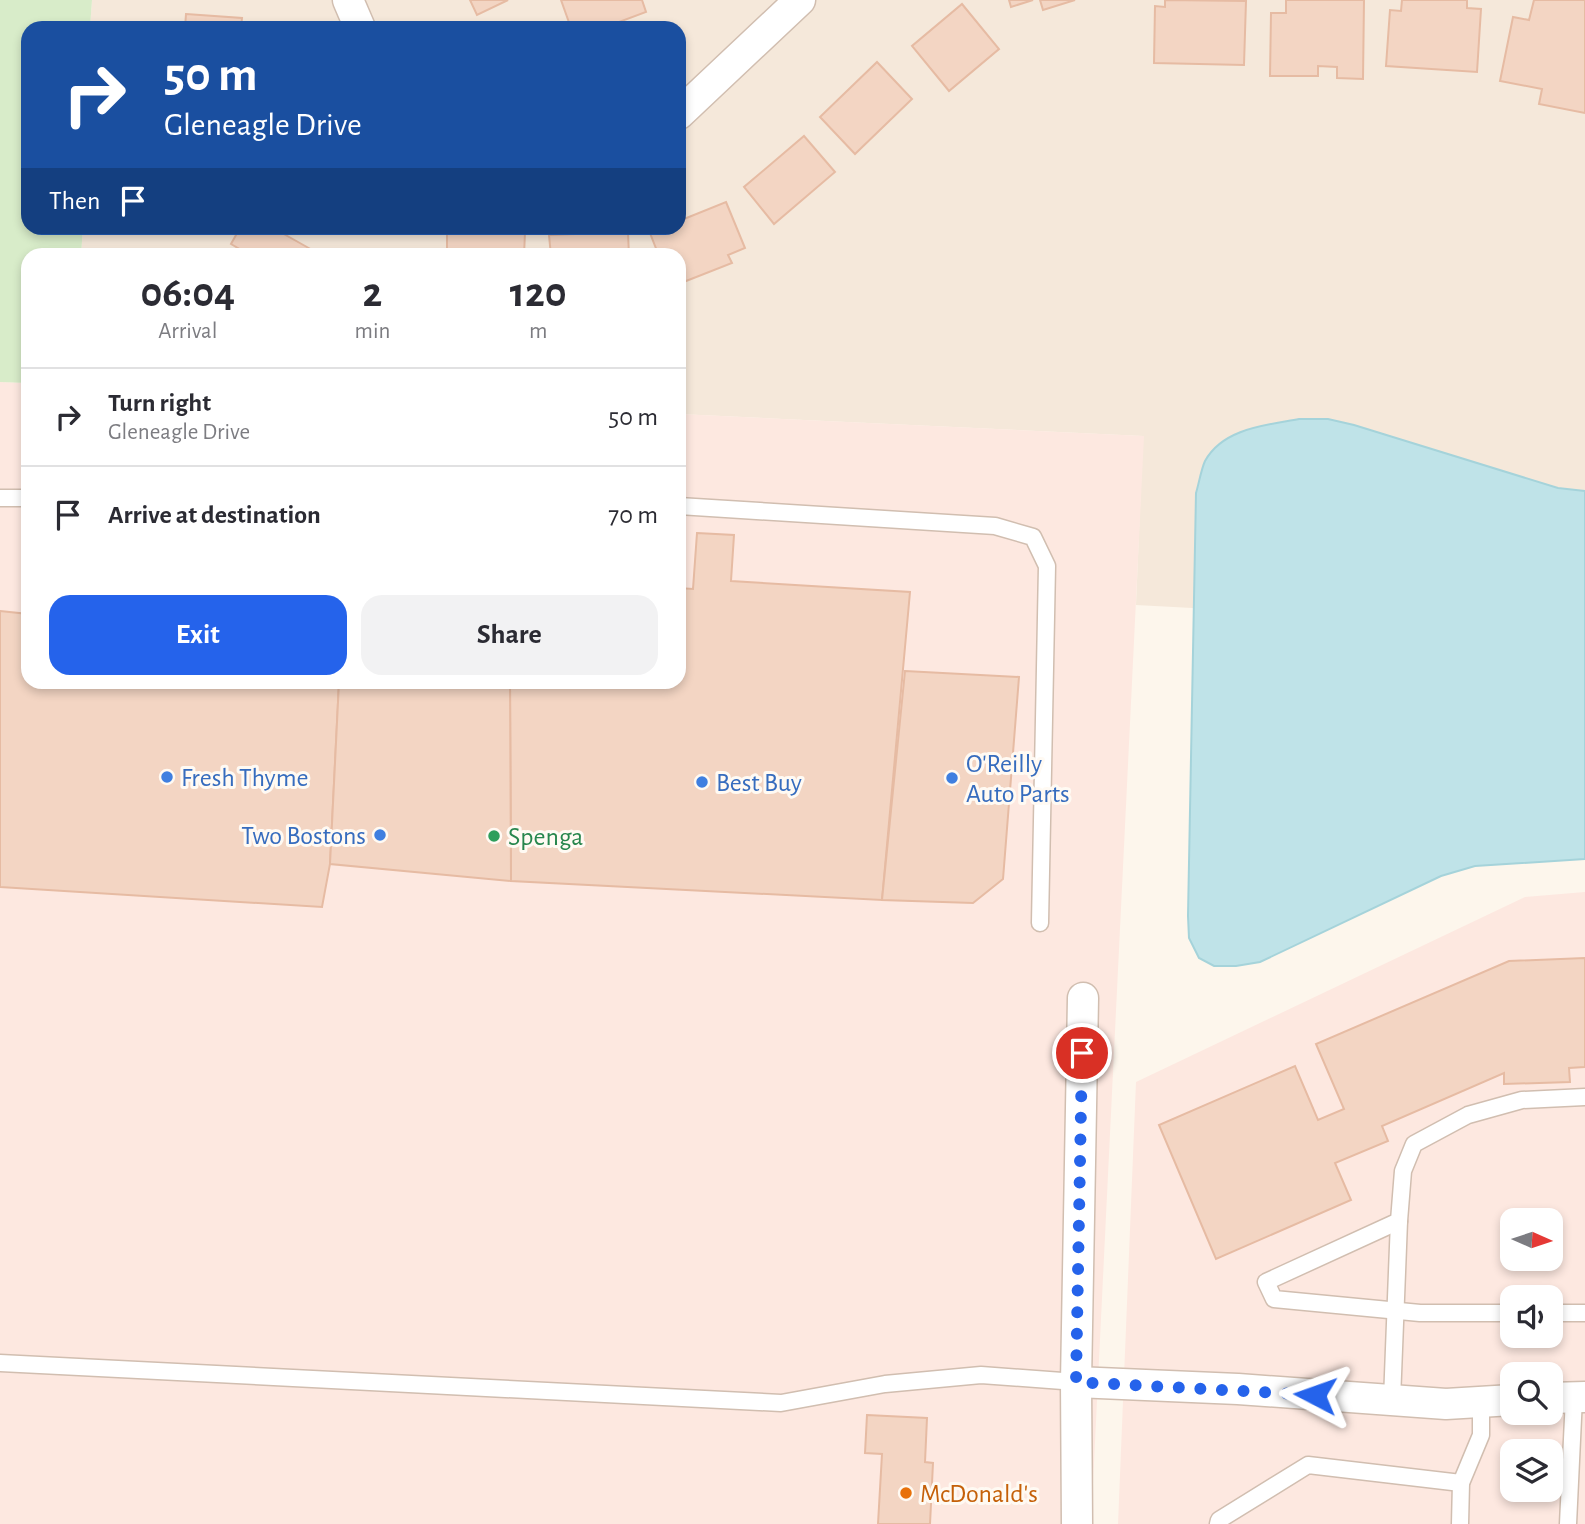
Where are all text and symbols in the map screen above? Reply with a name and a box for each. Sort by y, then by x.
icon: right [49,49,140,140]
text: 50 m [164,51,258,100]
text: Gleneagle Drive [164,109,362,141]
icon: arrive [114,182,152,220]
text: Then [49,188,100,214]
text: 06:04 [140,272,235,314]
text: 2 [363,272,382,314]
text: 120 [510,272,567,314]
text: Arrival [158,320,217,343]
text: min [355,320,390,343]
text: m [529,320,547,343]
text: Turn right [108,390,211,416]
icon: right [49,398,87,436]
text: 50 m [608,404,658,430]
text: Gleneagle Drive [108,421,250,444]
icon: arrive [49,496,87,534]
text: Arrive at destination [108,502,321,528]
text: 70 m [608,502,658,528]
button: Exit [49,595,347,675]
button: Share [361,595,658,675]
place label: O'Reilly Auto Parts [966,751,1070,807]
place label: Fresh Thyme [181,765,309,791]
marker: Fresh Thyme [159,769,175,785]
place label: Best Buy [716,770,802,796]
marker: O'Reilly Auto Parts [944,770,960,786]
marker: Best Buy [694,774,710,790]
place label: Two Bostons [241,823,366,849]
place label: Spenga [508,824,583,850]
marker: Two Bostons [372,827,388,843]
marker: Spenga [486,828,502,844]
pin [1052,1023,1112,1083]
icon: arrive [1063,1034,1101,1072]
north arrow [1500,1208,1563,1270]
map controls [1500,1208,1563,1502]
button: sound [1500,1285,1563,1348]
position arrow [1278,1358,1352,1432]
button: search [1500,1362,1563,1425]
button: layers [1500,1439,1563,1502]
place label: McDonald's [920,1481,1038,1507]
marker: McDonald's [898,1485,914,1501]

